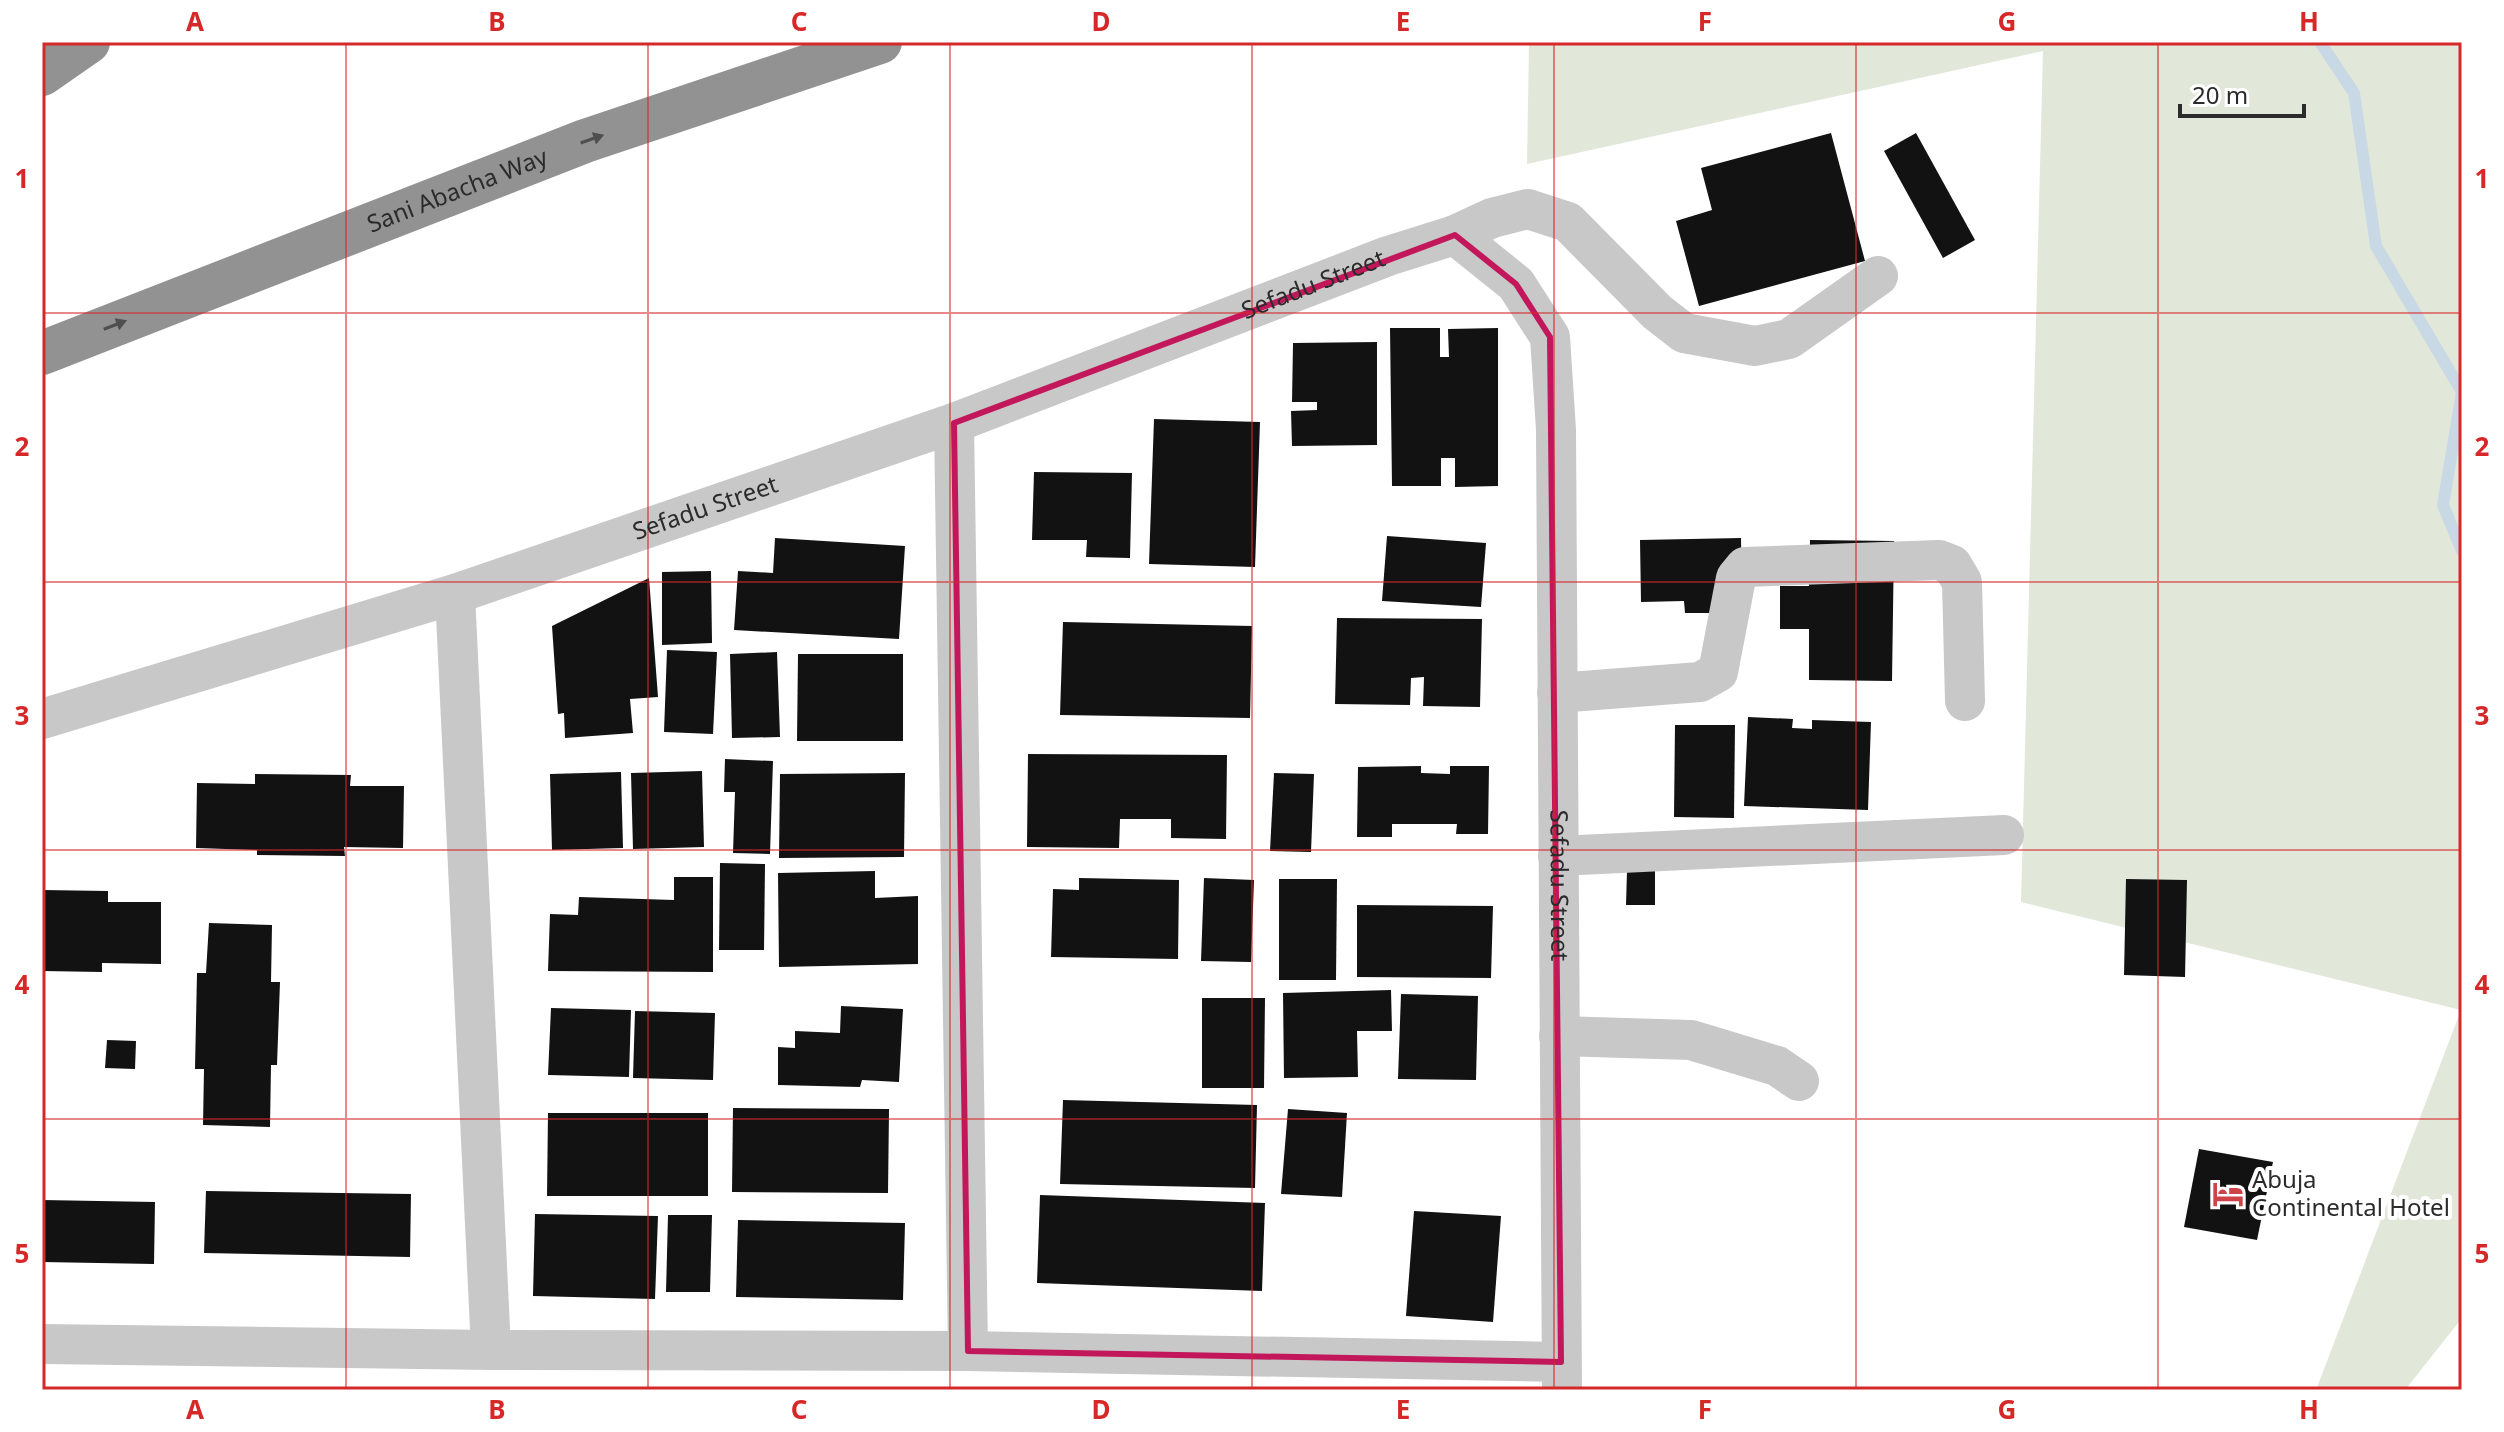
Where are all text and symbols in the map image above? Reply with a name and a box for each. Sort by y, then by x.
text: A [186,3,204,39]
text: B [488,3,506,39]
text: C [791,3,807,39]
text: D [1091,3,1111,39]
text: E [1396,3,1410,39]
text: F [1698,3,1712,39]
text: G [1998,3,2016,39]
text: H [2299,3,2319,39]
scale bar [2180,68,2304,118]
text: 20 m [2192,78,2248,111]
one-way arrow [580,132,604,145]
street label: Sani Abacha Way [362,139,553,240]
text: 1 [15,160,29,196]
text: 1 [2475,160,2489,196]
street label: Sefadu Street [1236,241,1390,326]
one-way arrow [103,318,127,331]
text: 2 [15,428,30,464]
text: 2 [2475,428,2490,464]
street label: Sefadu Street [628,467,782,547]
text: 3 [15,697,29,733]
text: 3 [2475,697,2489,733]
street label: Sefadu Street [1543,810,1577,961]
text: 4 [15,966,30,1002]
text: 4 [2475,966,2490,1002]
place label: Abuja Continental Hotel [2252,1162,2450,1223]
hotel icon: Abuja Continental Hotel [2211,1177,2245,1211]
text: 5 [15,1235,29,1271]
text: 5 [2475,1235,2489,1271]
text: A [186,1391,204,1427]
text: B [488,1391,506,1427]
text: C [791,1391,807,1427]
text: D [1091,1391,1111,1427]
text: E [1396,1391,1410,1427]
text: F [1698,1391,1712,1427]
text: G [1998,1391,2016,1427]
text: H [2299,1391,2319,1427]

